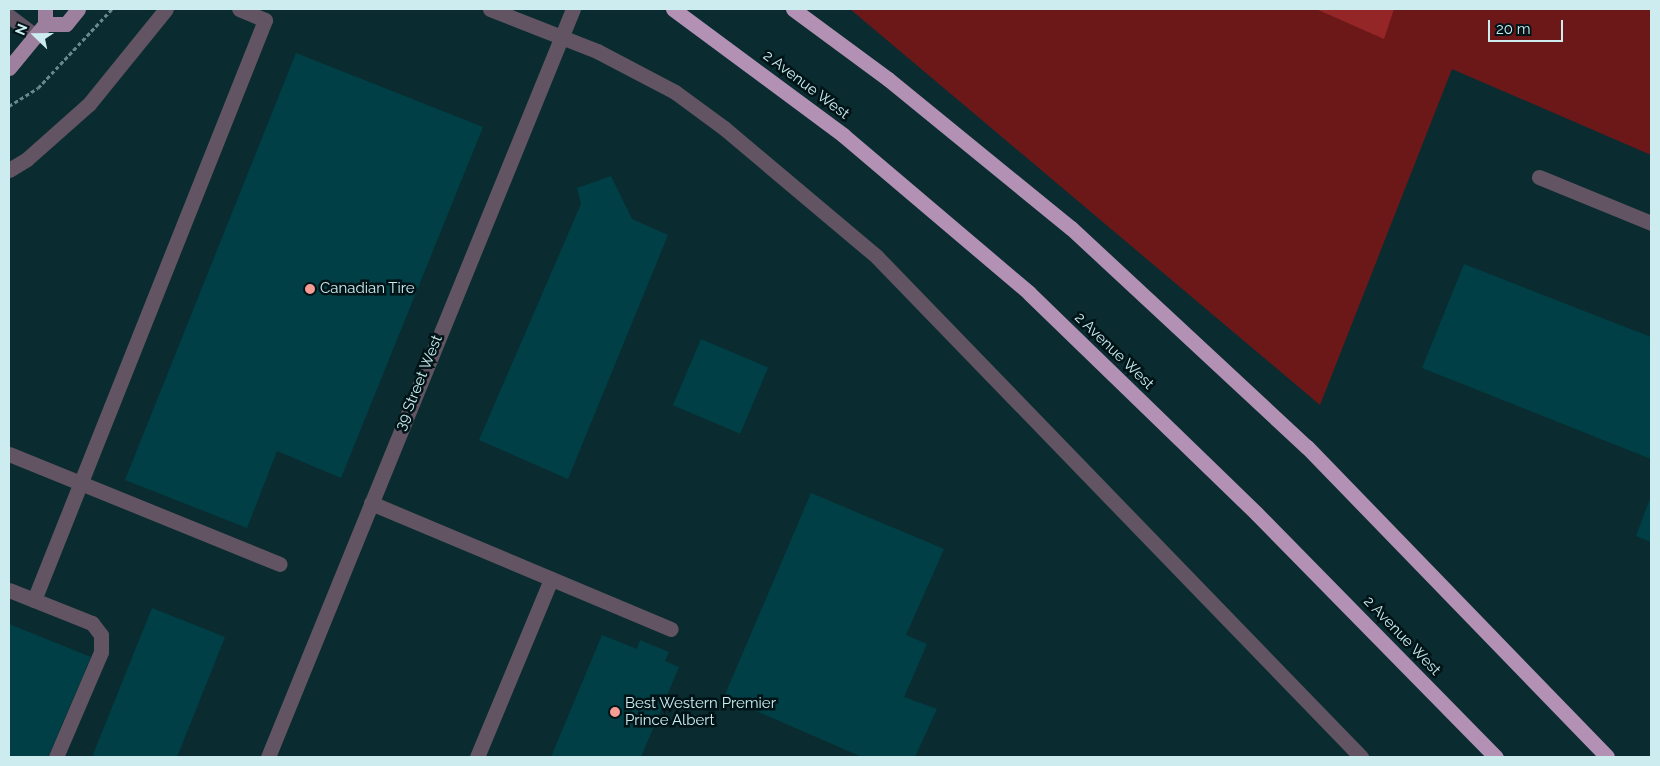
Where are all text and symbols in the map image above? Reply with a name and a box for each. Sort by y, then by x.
north arrow [10,10,60,60]
scale bar [1490,10,1565,42]
text: 20 m [1496,20,1531,38]
text: N [12,21,31,37]
street label: 2 Avenue West [759,47,853,123]
place label: Canadian Tire [320,280,415,298]
marker: Canadian Tire [304,283,316,295]
street label: 2 Avenue West [1070,308,1158,394]
street label: 39 Street West [392,332,446,434]
street label: 2 Avenue West [1359,592,1445,680]
place label: Best Western Premier Prince Albert [625,694,776,729]
marker: Best Western Premier Prince Albert [609,706,621,718]

